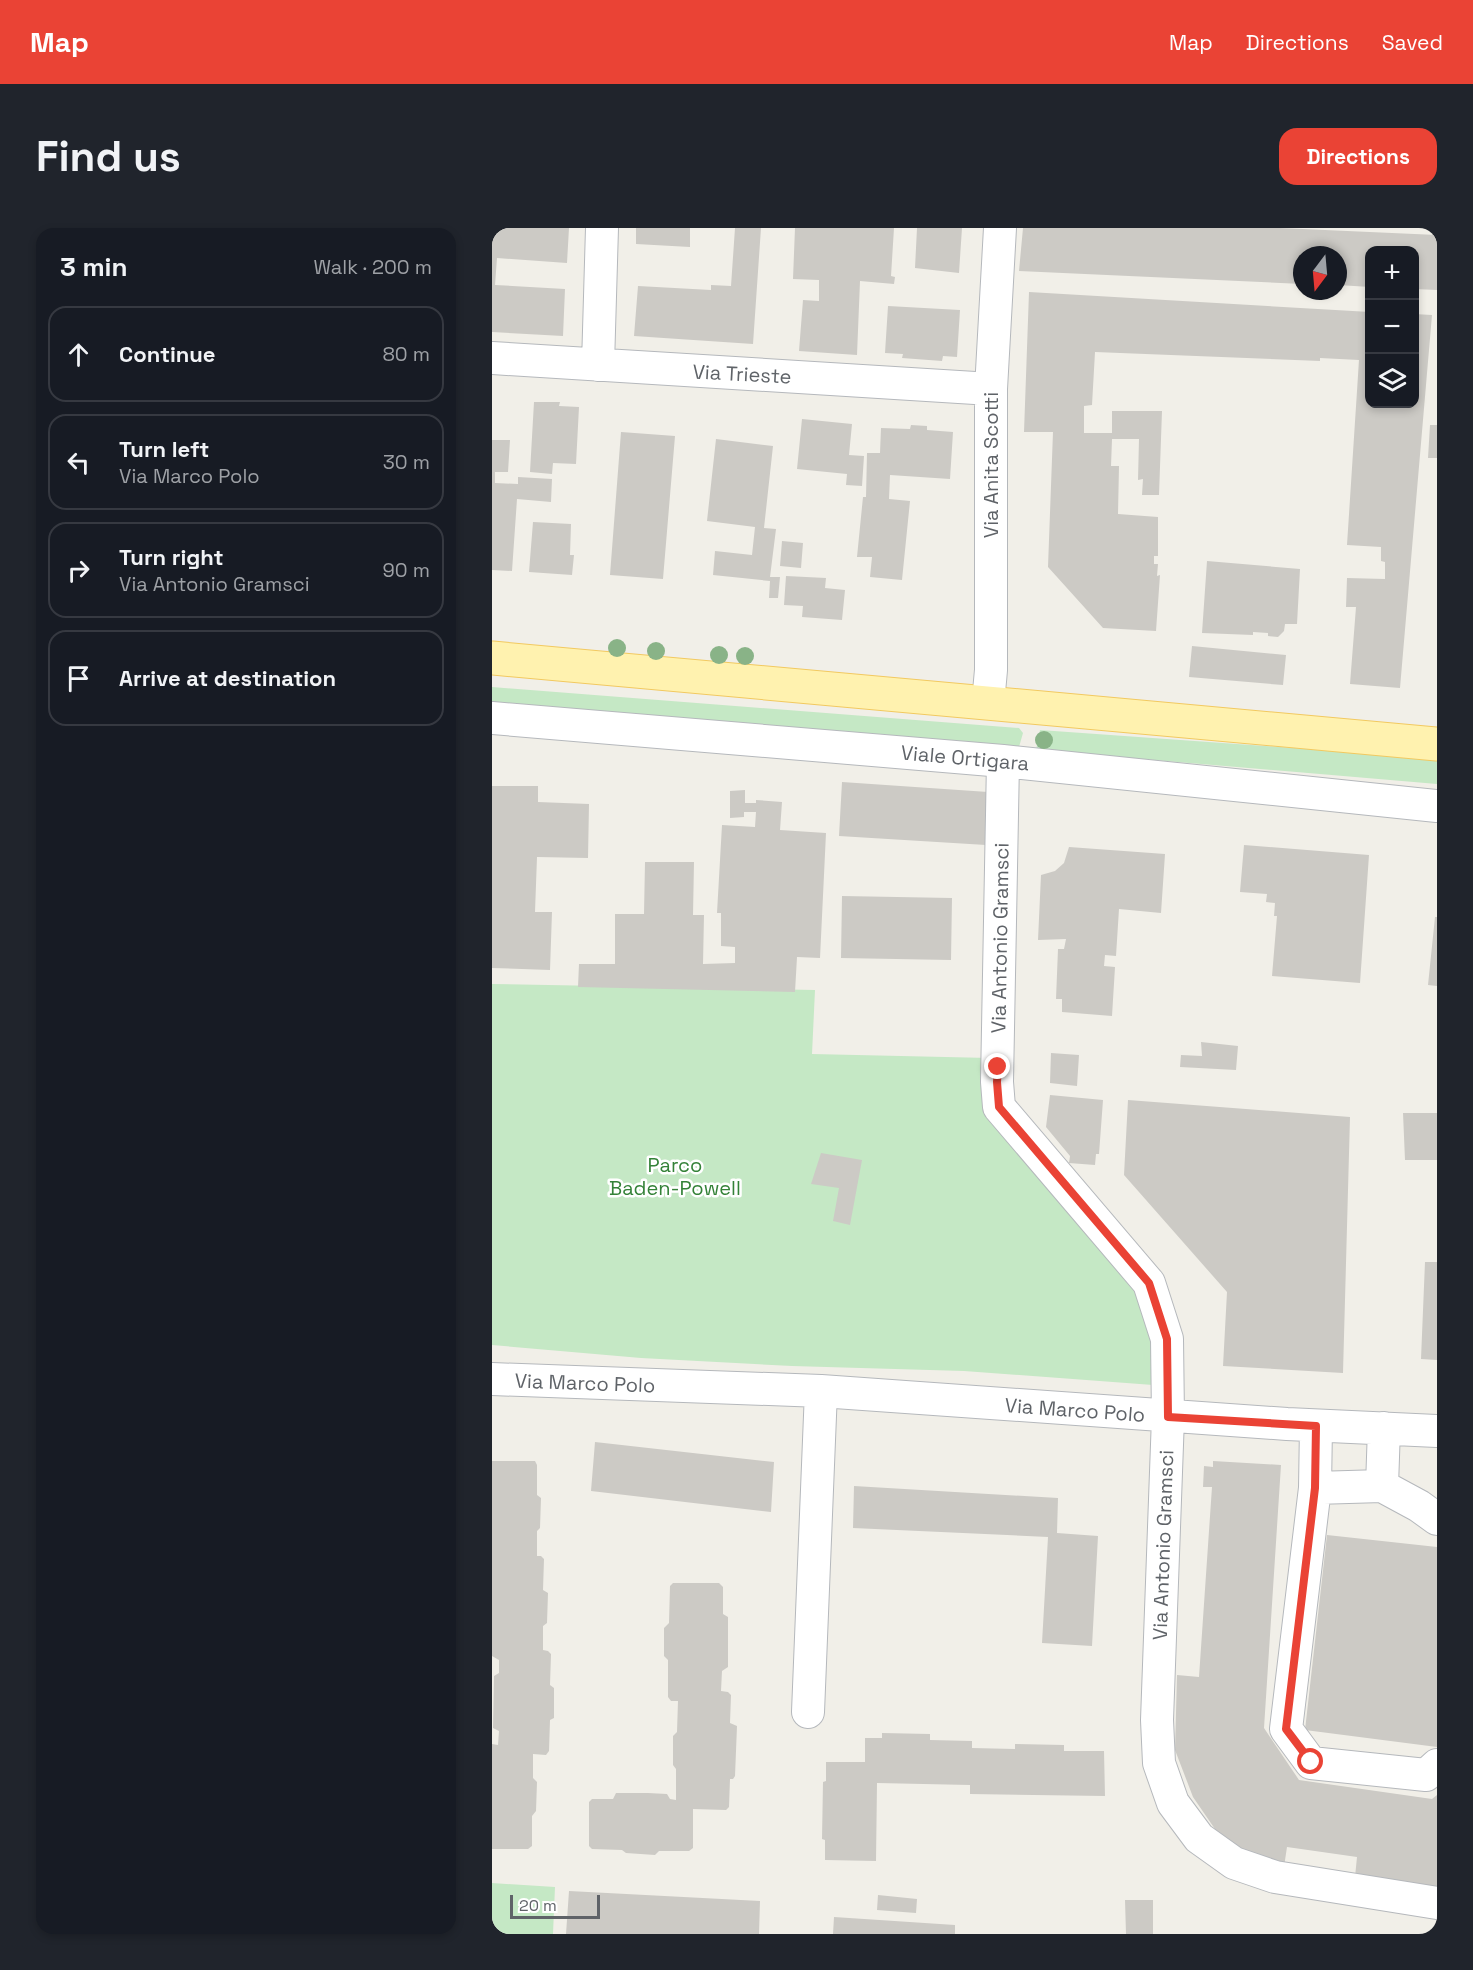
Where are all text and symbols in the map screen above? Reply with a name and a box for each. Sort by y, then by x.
text: Map [30,24,89,60]
text: Map [1169,29,1213,56]
text: Directions [1246,29,1349,56]
text: Saved [1382,29,1443,56]
button: Directions [1279,128,1437,185]
text: Find us [36,130,181,183]
north arrow [1293,246,1347,300]
map controls [1365,246,1419,408]
button: + [1365,246,1419,300]
text: 3 min [60,250,128,284]
text: Walk · 200 m [313,254,432,280]
button: − [1365,300,1419,354]
icon: ahead [62,338,95,371]
text: Continue [119,340,215,368]
text: 80 m [382,341,430,367]
button: layers [1365,354,1419,408]
street label: Via Trieste [692,358,792,390]
street label: Via Anita Scotti [978,392,1004,538]
text: Turn left [119,435,209,463]
icon: left [62,446,95,479]
text: 30 m [383,449,430,475]
text: Via Marco Polo [119,463,260,489]
text: Turn right [119,543,224,571]
icon: right [62,554,95,587]
text: 90 m [383,557,430,583]
text: Via Antonio Gramsci [119,571,310,597]
icon: arrive [62,662,95,695]
text: Arrive at destination [119,664,336,692]
street label: Viale Ortigara [900,739,1030,777]
street label: Via Antonio Gramsci [985,842,1015,1034]
route end [984,1053,1010,1079]
park label: Parco Baden-Powell [609,1152,741,1201]
street label: Via Marco Polo [514,1368,656,1398]
street label: Via Marco Polo [1004,1392,1146,1428]
street label: Via Antonio Gramsci [1147,1449,1179,1641]
route start [1297,1748,1323,1774]
scale bar [510,1892,600,1920]
text: 20 m [519,1895,557,1916]

